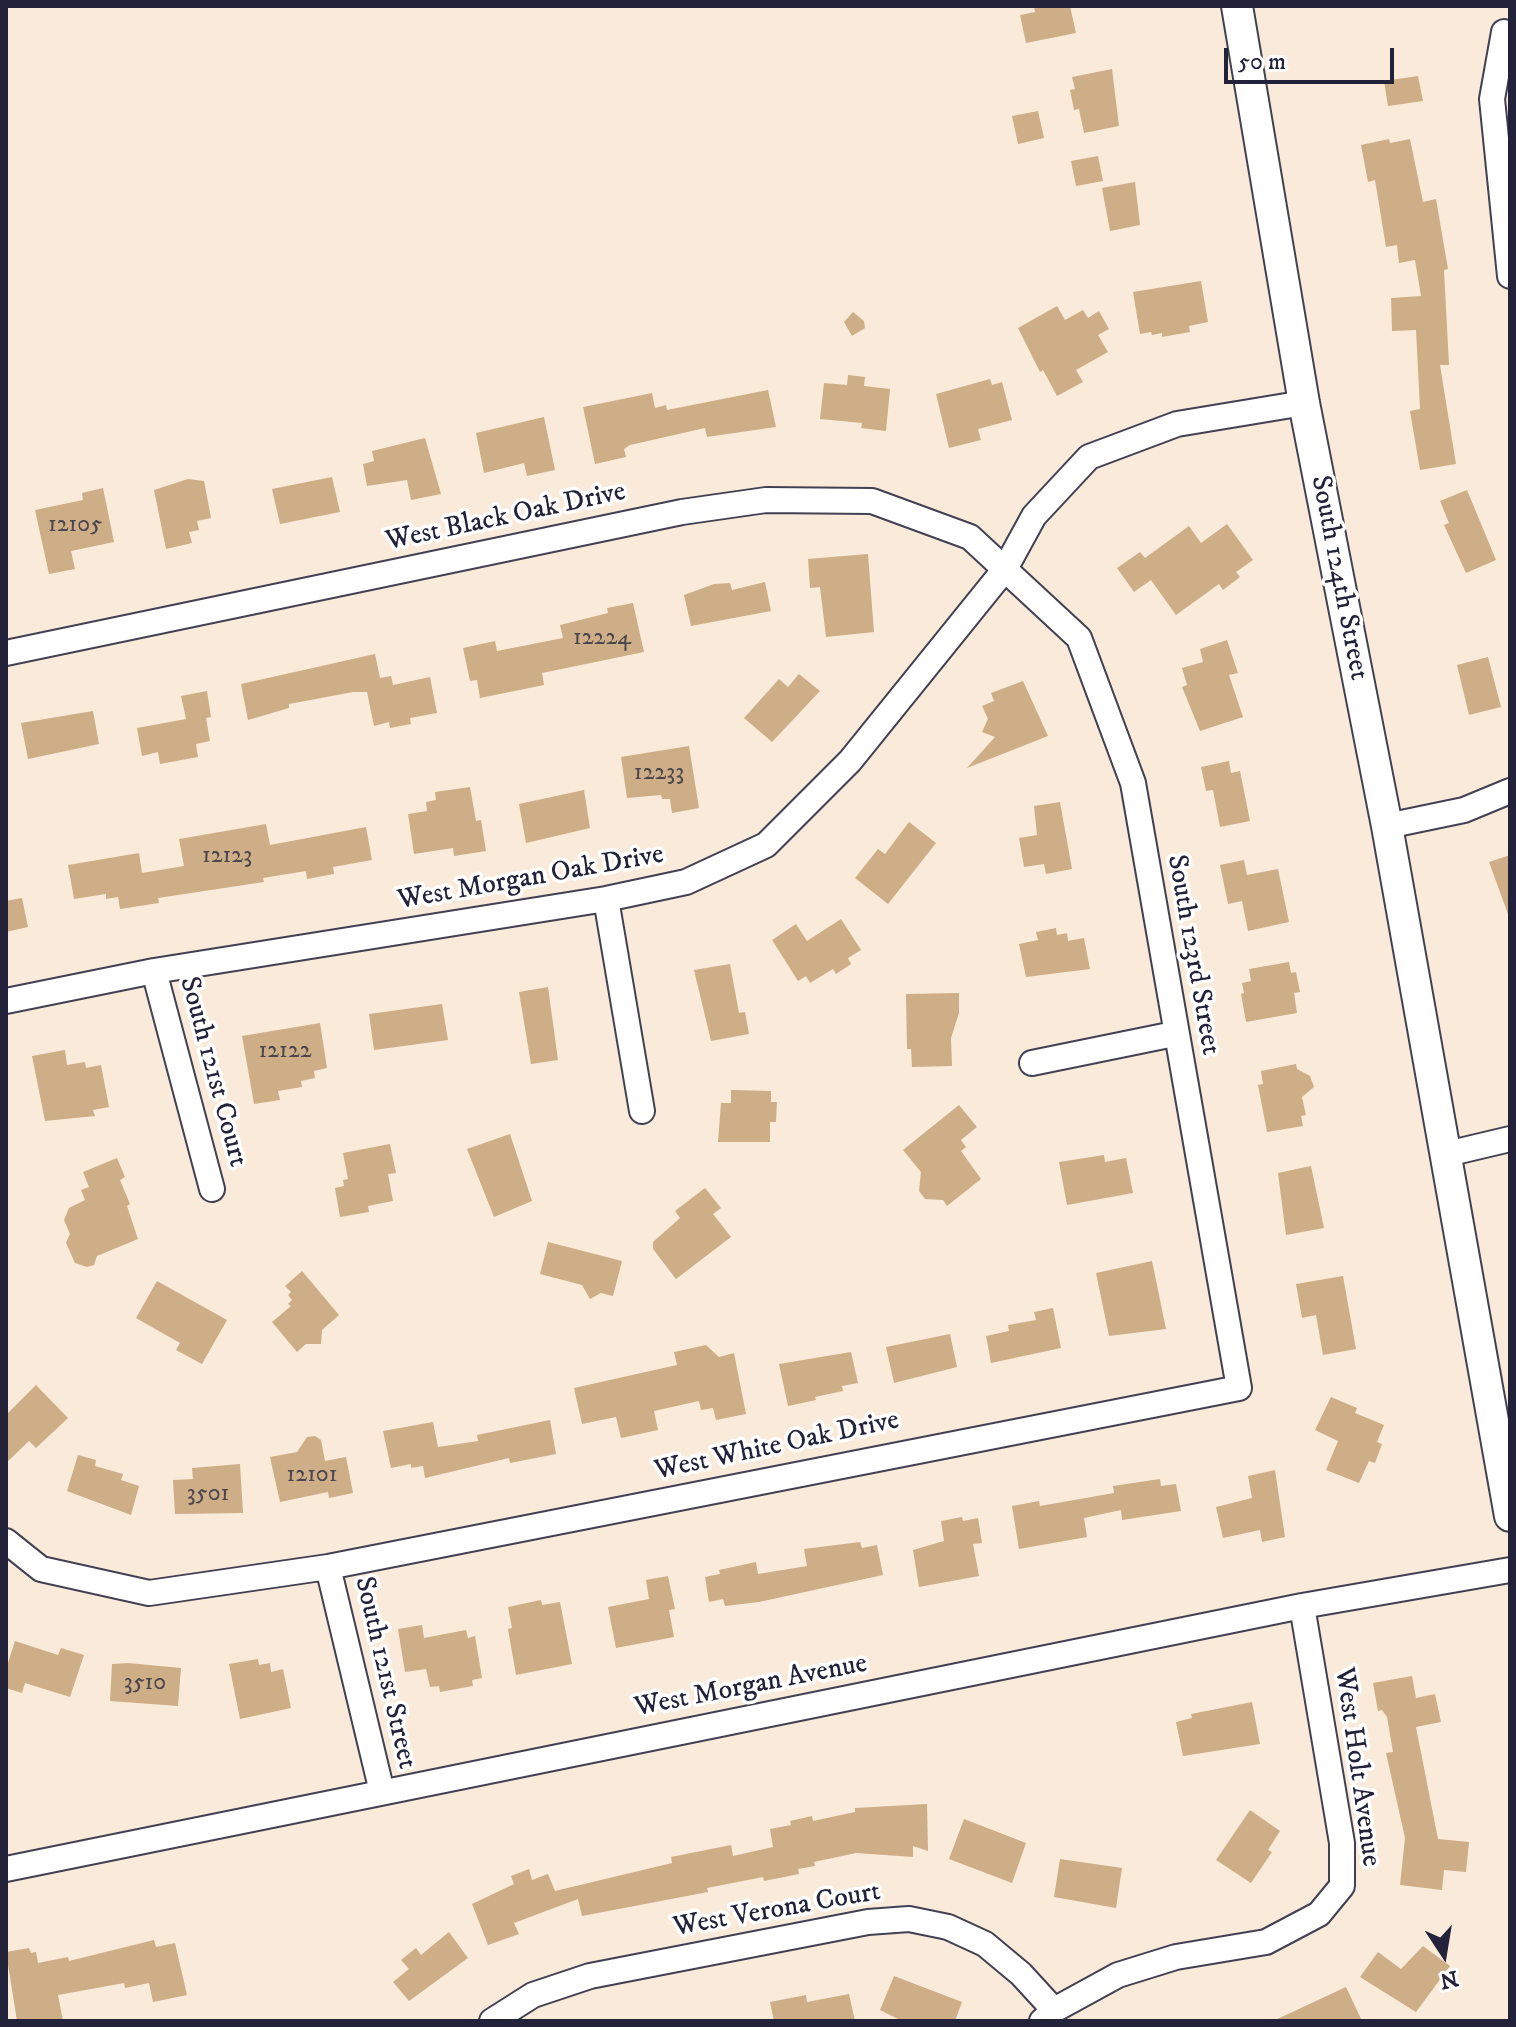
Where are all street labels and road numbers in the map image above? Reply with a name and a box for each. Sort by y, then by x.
street label: South 124th Street [1302,473,1374,683]
street label: West Black Oak Drive [383,476,629,560]
street label: West Morgan Oak Drive [395,839,667,919]
street label: South 123rd Street [1158,852,1226,1058]
street label: South 121st Court [171,973,253,1171]
street label: West White Oak Drive [652,1405,902,1489]
street label: South 121st Street [346,1574,422,1772]
street label: West Morgan Avenue [632,1648,870,1726]
street label: West Holt Avenue [1325,1665,1387,1869]
street label: West Verona Court [671,1876,883,1946]

